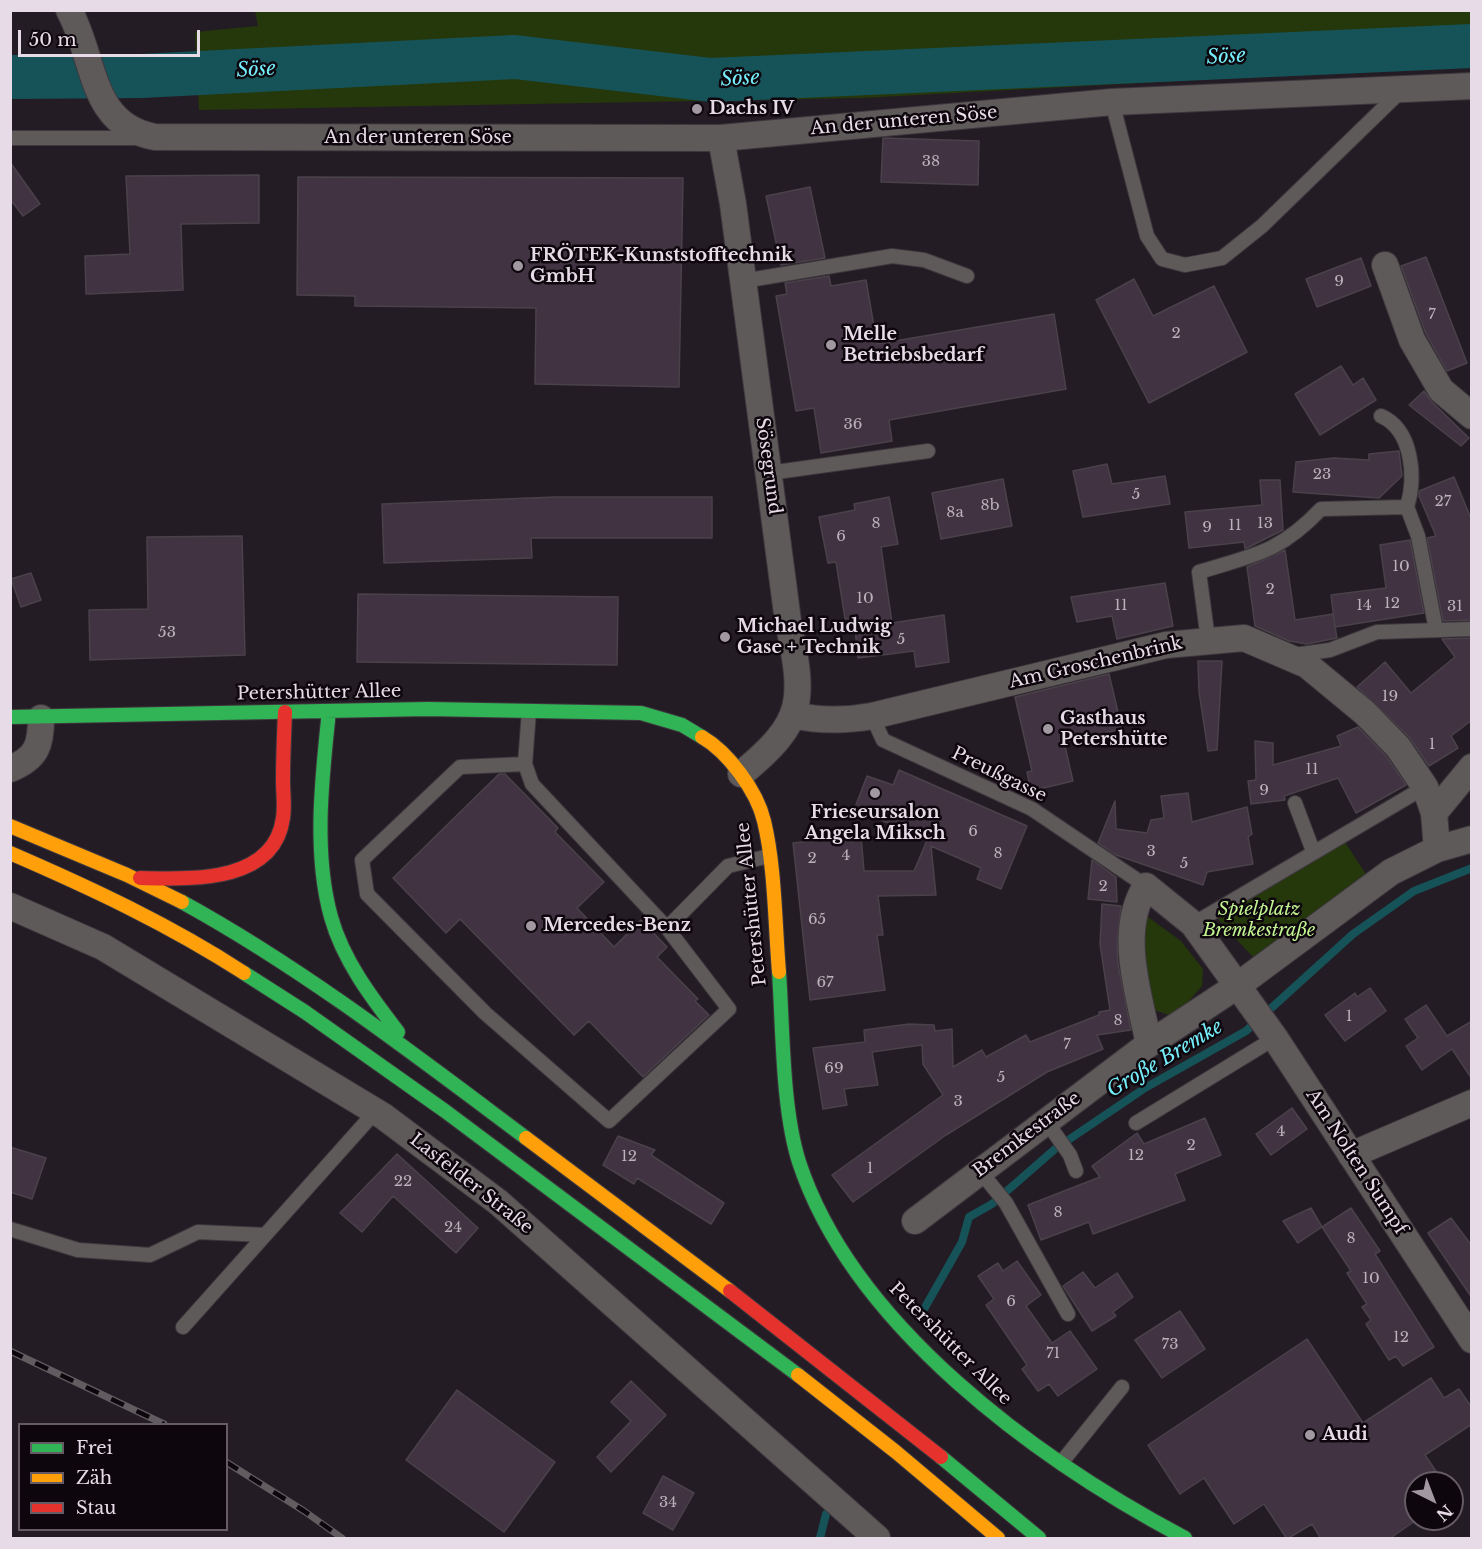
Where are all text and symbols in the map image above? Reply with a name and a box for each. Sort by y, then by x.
scale bar [21,18,202,56]
text: 50 m [29,29,77,51]
water label: Söse [1206,44,1246,70]
water label: Söse [236,57,276,83]
water label: Söse [720,66,760,92]
place label: Dachs IV [709,98,794,120]
marker: Dachs IV [690,102,704,116]
street label: An der unteren Söse [810,102,998,140]
street label: An der unteren Söse [324,127,512,149]
house number: 38 [922,153,940,171]
place label: FRÖTEK-Kunststofftechnik GmbH [530,245,793,288]
marker: FRÖTEK-Kunststofftechnik GmbH [511,259,525,273]
house number: 9 [1334,273,1344,291]
house number: 7 [1428,306,1436,324]
place label: Melle Betriebsbedarf [843,324,984,366]
house number: 2 [1171,325,1181,343]
marker: Melle Betriebsbedarf [824,338,838,352]
street label: Sösegrund [750,416,786,516]
house number: 36 [844,416,862,434]
house number: 23 [1313,466,1331,484]
house number: 5 [1132,486,1140,504]
house number: 27 [1435,493,1451,511]
house number: 8b [981,497,999,515]
house number: 8a [946,504,964,522]
house number: 8 [871,515,881,533]
house number: 13 [1257,515,1273,533]
house number: 11 [1228,517,1242,535]
house number: 9 [1202,519,1212,537]
house number: 6 [836,528,846,546]
house number: 10 [1392,558,1410,576]
house number: 2 [1265,581,1275,599]
house number: 10 [856,590,874,608]
house number: 12 [1384,595,1400,613]
house number: 11 [1114,597,1128,615]
house number: 14 [1356,597,1372,615]
house number: 31 [1447,598,1463,616]
place label: Michael Ludwig Gase + Technik [737,616,891,658]
house number: 53 [158,624,176,642]
marker: Michael Ludwig Gase + Technik [718,630,732,644]
house number: 5 [897,631,905,649]
street label: Am Groschenbrink [1007,633,1185,693]
street label: Petershütter Allee [237,681,401,705]
house number: 19 [1382,688,1398,706]
place label: Gasthaus Petershütte [1060,708,1168,750]
marker: Gasthaus Petershütte [1041,722,1055,736]
house number: 1 [1429,736,1435,754]
street label: Preußgasse [948,743,1050,807]
house number: 11 [1305,761,1319,779]
house number: 9 [1259,782,1269,800]
marker: Frieseursalon Angela Miksch [868,786,882,800]
place label: Frieseursalon Angela Miksch [804,802,946,844]
street label: Petershütter Allee [733,821,771,987]
house number: 6 [968,823,978,841]
house number: 3 [1146,843,1156,861]
house number: 8 [993,845,1003,863]
house number: 4 [842,847,850,865]
house number: 2 [807,850,817,868]
house number: 5 [1180,855,1188,873]
house number: 2 [1098,878,1108,896]
park label: Spielplatz Bremkestraße [1203,899,1315,942]
house number: 65 [808,911,826,929]
place label: Mercedes-Benz [543,915,691,937]
marker: Mercedes-Benz [524,919,538,933]
house number: 67 [816,974,834,992]
house number: 1 [1346,1008,1352,1026]
house number: 8 [1113,1012,1123,1030]
water label: Große Bremke [1103,1015,1227,1103]
house number: 7 [1063,1036,1071,1054]
house number: 69 [824,1060,844,1078]
house number: 5 [997,1069,1005,1087]
street label: Am Nolten Sumpf [1301,1085,1411,1239]
street label: Bremkestraße [969,1088,1085,1182]
house number: 3 [953,1093,963,1111]
house number: 4 [1277,1123,1285,1141]
street label: Lasfelder Straße [405,1129,537,1239]
house number: 2 [1186,1137,1196,1155]
house number: 12 [1128,1147,1144,1165]
house number: 12 [621,1148,637,1166]
house number: 1 [867,1160,873,1178]
house number: 22 [394,1173,412,1191]
house number: 8 [1053,1204,1063,1222]
house number: 24 [444,1219,462,1237]
house number: 8 [1346,1230,1356,1248]
house number: 10 [1362,1270,1380,1288]
street label: Petershütter Allee [884,1278,1016,1410]
house number: 6 [1006,1293,1016,1311]
house number: 12 [1393,1329,1409,1347]
house number: 73 [1162,1336,1178,1354]
house number: 71 [1046,1345,1060,1363]
legend [18,1423,228,1531]
place label: Audi [1322,1424,1368,1446]
marker: Audi [1303,1428,1317,1442]
text: Frei [76,1437,113,1459]
text: Zäh [76,1467,112,1489]
north arrow [1404,1471,1464,1531]
house number: 34 [659,1494,677,1512]
text: Stau [76,1497,116,1519]
text: N [1432,1500,1457,1525]

